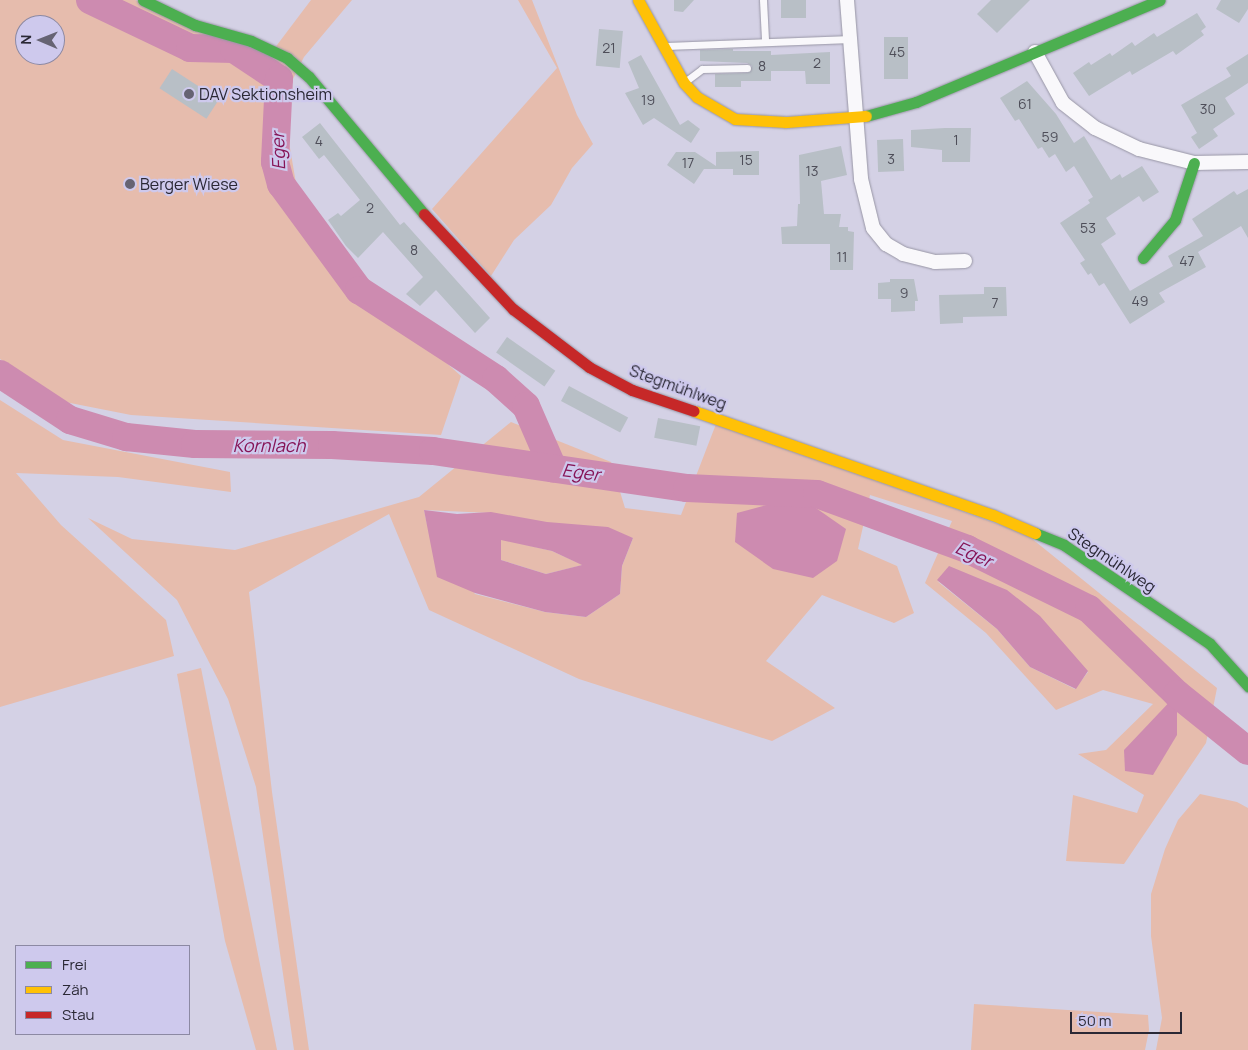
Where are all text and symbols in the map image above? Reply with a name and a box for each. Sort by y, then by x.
north arrow [15,15,65,65]
text: N [16,35,35,45]
house number: 21 [602,40,616,56]
house number: 45 [889,44,905,60]
house number: 2 [813,55,821,71]
house number: 8 [758,58,766,74]
place label: DAV Sektionsheim [199,84,332,104]
marker: DAV Sektionsheim [183,88,195,100]
house number: 19 [641,92,655,108]
house number: 61 [1018,96,1032,112]
house number: 30 [1200,101,1216,117]
house number: 59 [1042,129,1058,145]
water label: Eger [267,132,289,170]
house number: 1 [953,132,959,148]
house number: 4 [315,133,323,149]
house number: 3 [887,151,895,167]
house number: 15 [739,152,753,168]
house number: 17 [682,155,694,171]
house number: 13 [805,163,819,179]
place label: Berger Wiese [140,174,238,194]
marker: Berger Wiese [124,178,136,190]
house number: 2 [366,200,374,216]
house number: 53 [1080,220,1096,236]
house number: 8 [410,242,418,258]
house number: 11 [837,249,847,265]
house number: 47 [1179,253,1195,269]
house number: 9 [900,285,908,301]
house number: 49 [1132,293,1148,309]
house number: 7 [991,295,999,311]
street label: Stegmühlweg [627,361,729,413]
water label: Kornlach [233,434,305,456]
water label: Eger [561,459,601,485]
street label: Stegmühlweg [1064,524,1160,596]
water label: Eger [952,536,996,572]
legend [15,945,190,1035]
text: Frei [62,954,87,975]
text: Zäh [62,979,88,1000]
scale bar [1073,1002,1186,1034]
text: Stau [62,1004,95,1025]
text: 50 m [1078,1010,1112,1031]

